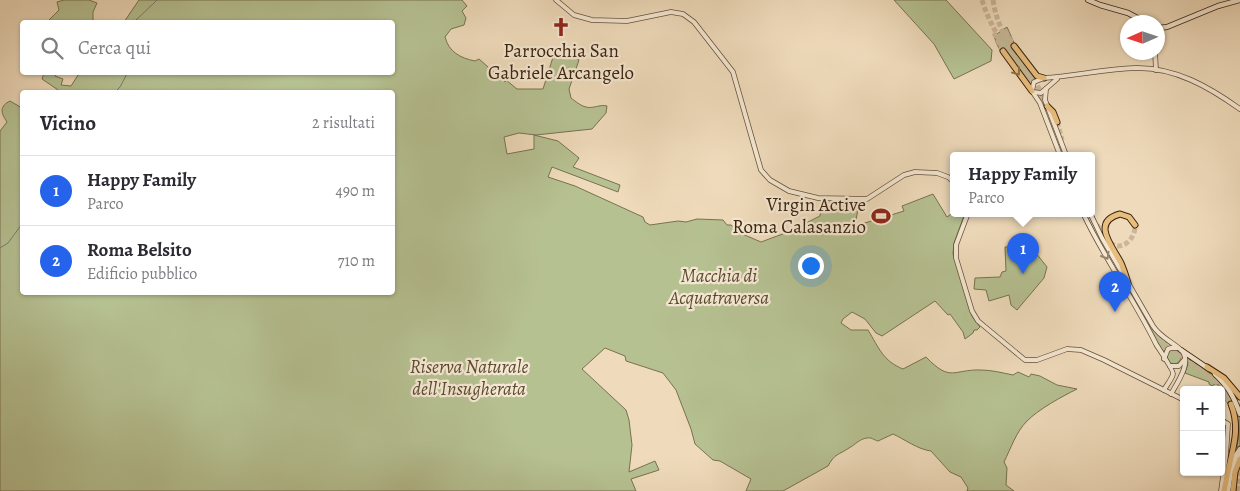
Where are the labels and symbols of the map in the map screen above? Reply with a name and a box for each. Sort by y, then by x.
north arrow [1120,15,1165,60]
church icon: Parrocchia San Gabriele Arcangelo [550,16,572,38]
place label: Parrocchia San Gabriele Arcangelo [488,38,634,86]
one-way arrow [1011,66,1020,76]
place label: Virgin Active Roma Calasanzio [732,192,866,240]
sports icon: Virgin Active Roma Calasanzio [870,205,892,227]
pin: 1 [1007,233,1039,274]
one-way arrow [1099,251,1109,260]
your location [798,253,824,279]
park label: Macchia di Acquatraversa [668,263,769,311]
pin: 2 [1099,271,1131,312]
park label: Riserva Naturale dell'Insugherata [410,354,528,402]

